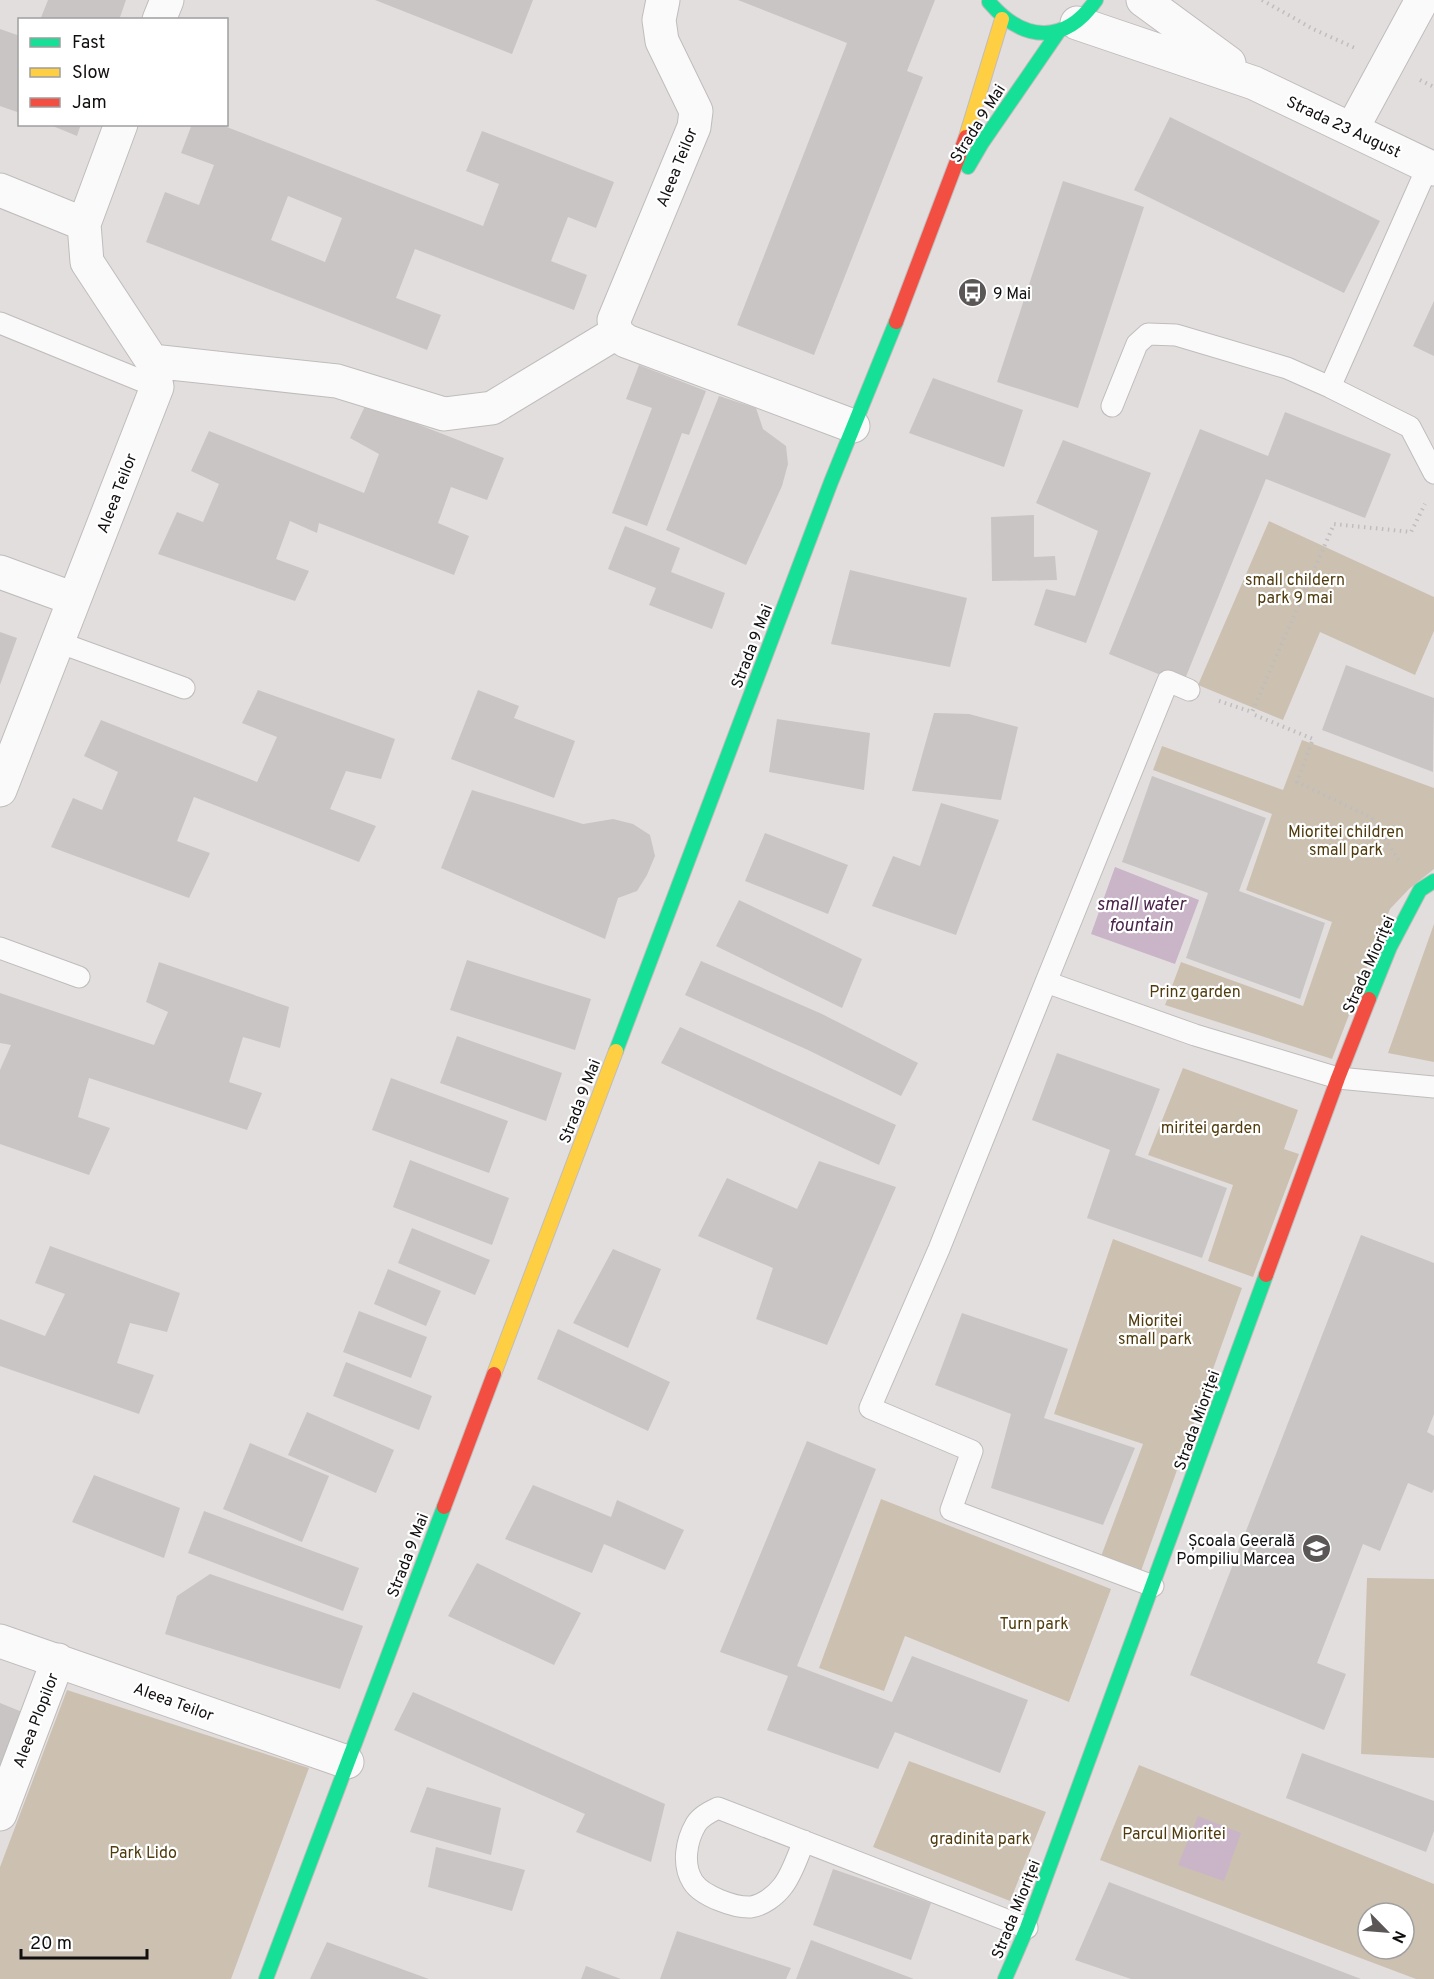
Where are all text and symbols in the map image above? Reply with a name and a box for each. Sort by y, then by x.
legend [18,18,228,126]
text: Fast [72,32,105,55]
text: Slow [72,62,110,85]
street label: Strada 9 Mai [947,81,1011,167]
text: Jam [72,92,107,115]
street label: Strada 23 August [1283,92,1404,163]
street label: Aleea Teilor [653,125,703,210]
bus stop icon: 9 Mai [956,277,988,309]
place label: 9 Mai [993,285,1031,305]
street label: Aleea Teilor [94,451,142,536]
park label: small childern park 9 mai [1245,571,1345,609]
street label: Strada 9 Mai [728,602,778,692]
park label: Mioritei children small park [1288,823,1404,861]
water label: small water fountain [1096,894,1188,938]
street label: Strada Mioriței [1339,913,1400,1017]
park label: Prinz garden [1149,983,1241,1003]
street label: Strada 9 Mai [556,1057,606,1147]
park label: miritei garden [1161,1119,1261,1139]
park label: Mioritei small park [1118,1312,1192,1350]
street label: Strada Mioriței [1171,1368,1225,1473]
street label: Strada 9 Mai [384,1511,434,1601]
place label: Școala Geerală Pompiliu Marcea [1176,1532,1295,1570]
school or university icon: Școala Geerală Pompiliu Marcea [1300,1533,1332,1565]
park label: Turn park [999,1615,1069,1635]
street label: Aleea Plopilor [10,1670,64,1771]
street label: Aleea Teilor [131,1679,216,1727]
park label: Parcul Mioritei [1122,1825,1226,1845]
park label: gradinita park [930,1830,1030,1850]
park label: Park Lido [109,1844,177,1864]
street label: Strada Mioriței [988,1857,1046,1962]
north arrow [1356,1901,1416,1961]
scale bar [21,1922,147,1960]
text: N [1386,1927,1409,1946]
text: 20 m [30,1933,72,1956]

